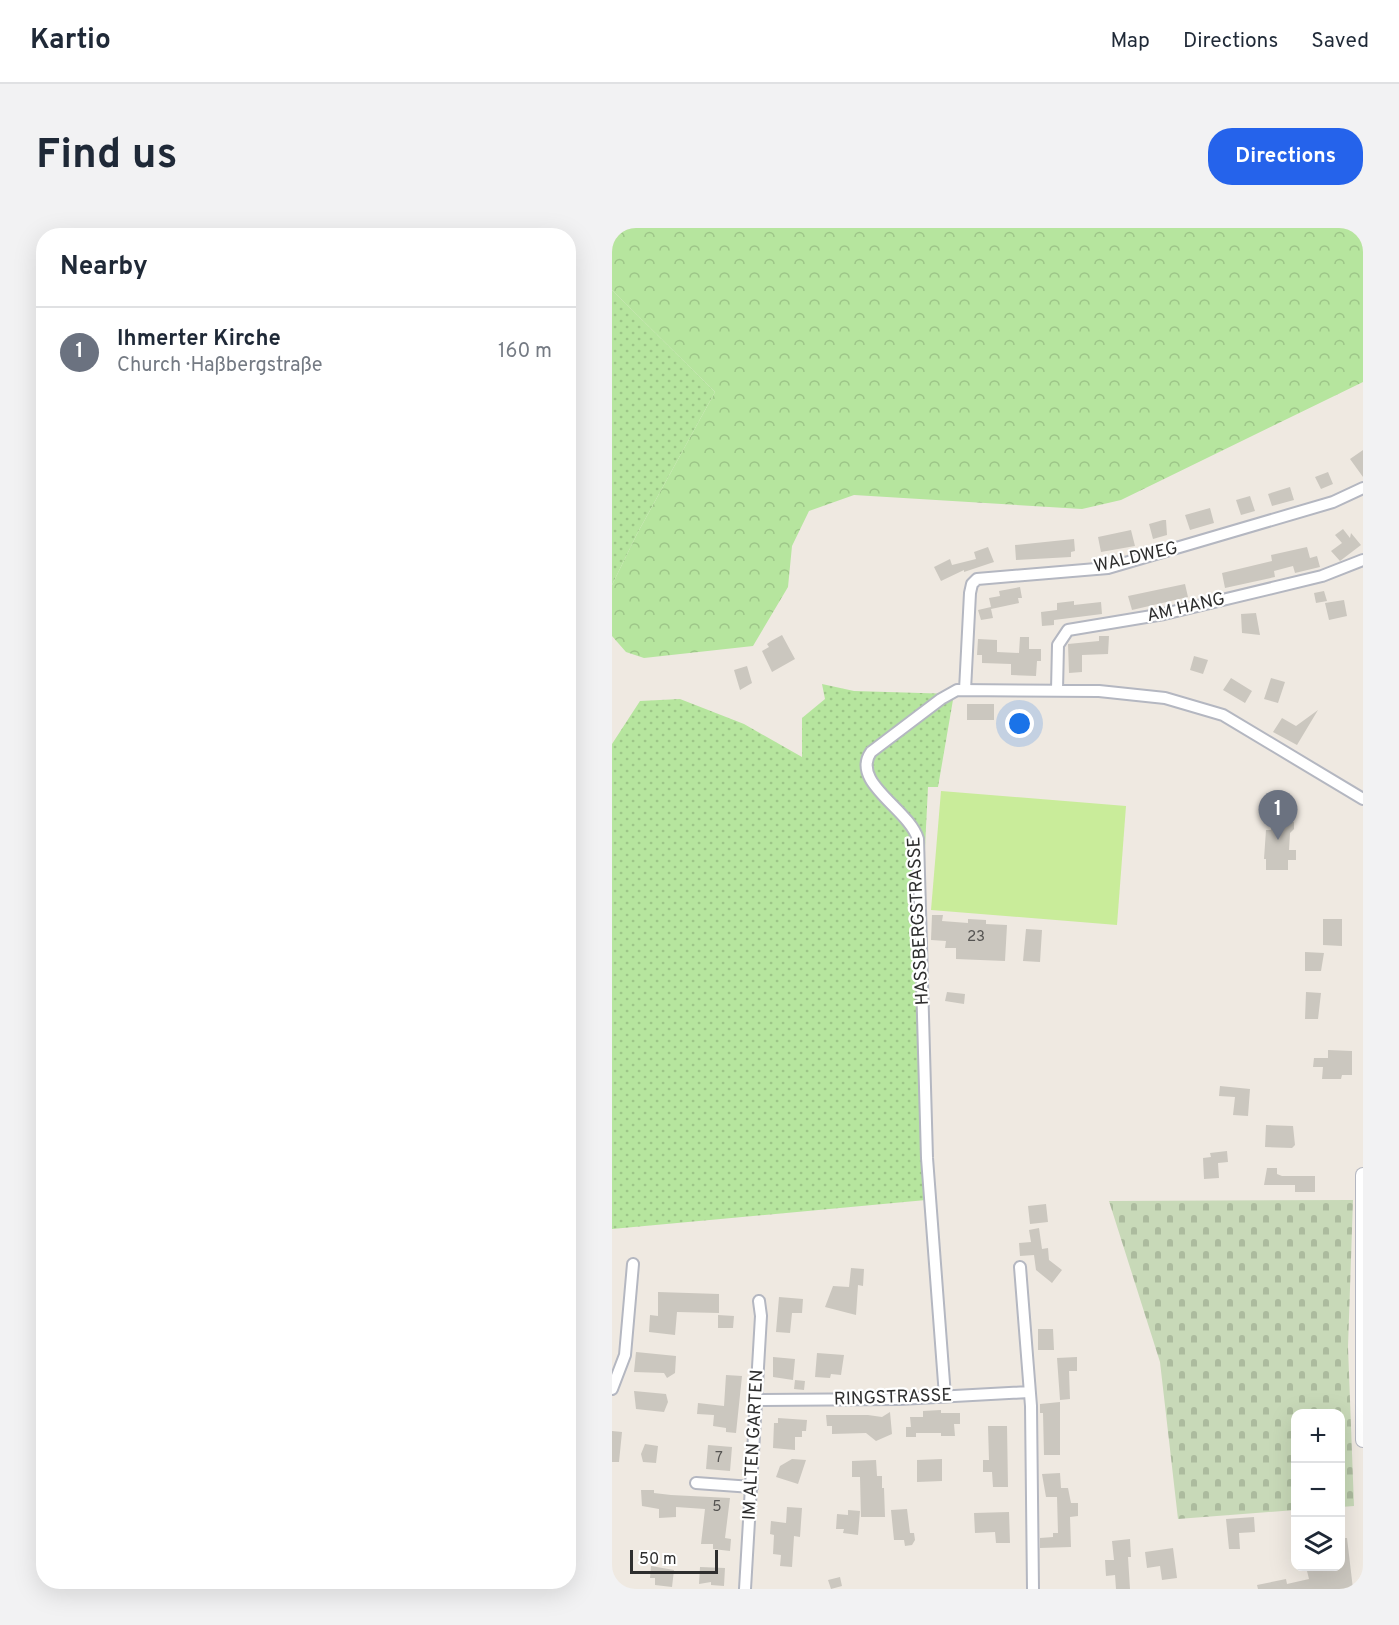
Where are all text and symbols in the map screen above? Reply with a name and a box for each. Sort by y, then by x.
text: Kartio [30,23,111,59]
text: Map [1110,28,1150,55]
text: Directions [1183,28,1278,55]
text: Saved [1311,28,1369,55]
button: Directions [1208,128,1363,185]
text: Find us [36,130,177,183]
text: Nearby [60,251,148,284]
text: Ihmerter Kirche [117,326,281,353]
text: 1 [76,339,84,365]
text: 160 m [498,339,552,365]
text: Church · Haßbergstraße [117,353,322,379]
street label: WALDWEG [1092,537,1180,579]
street label: AM HANG [1145,588,1227,628]
your location [1005,709,1034,738]
pin: 1 [1258,790,1298,840]
street label: HASSBERGSTRASSE [903,836,935,1006]
house number: 23 [967,928,985,947]
street label: IM ALTEN GARTEN [739,1369,769,1521]
street label: RINGSTRASSE [833,1384,953,1412]
map controls [1291,1409,1345,1571]
button: + [1291,1409,1345,1463]
house number: 7 [715,1449,723,1468]
button: − [1291,1463,1345,1517]
house number: 5 [712,1498,722,1517]
button: layers [1291,1517,1345,1571]
scale bar [630,1547,718,1574]
text: 50 m [639,1550,677,1570]

